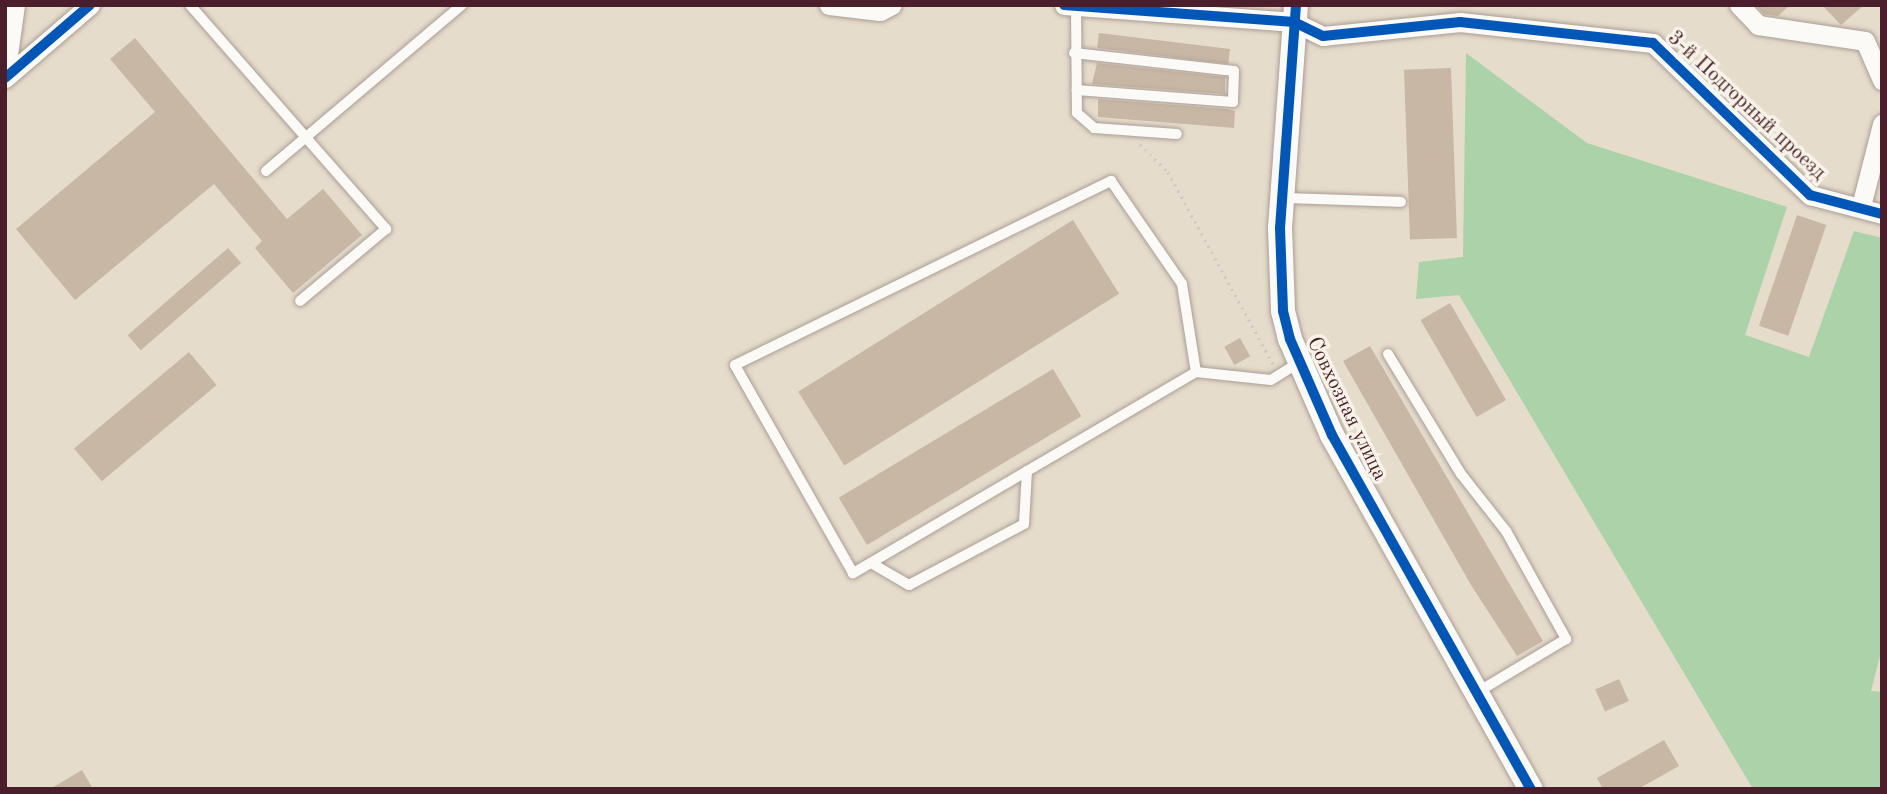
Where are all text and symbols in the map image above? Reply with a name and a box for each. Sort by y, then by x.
street label: 3-й Подгорный проезд [1662,26,1830,186]
street label: Совхозная улица [1300,333,1392,485]

